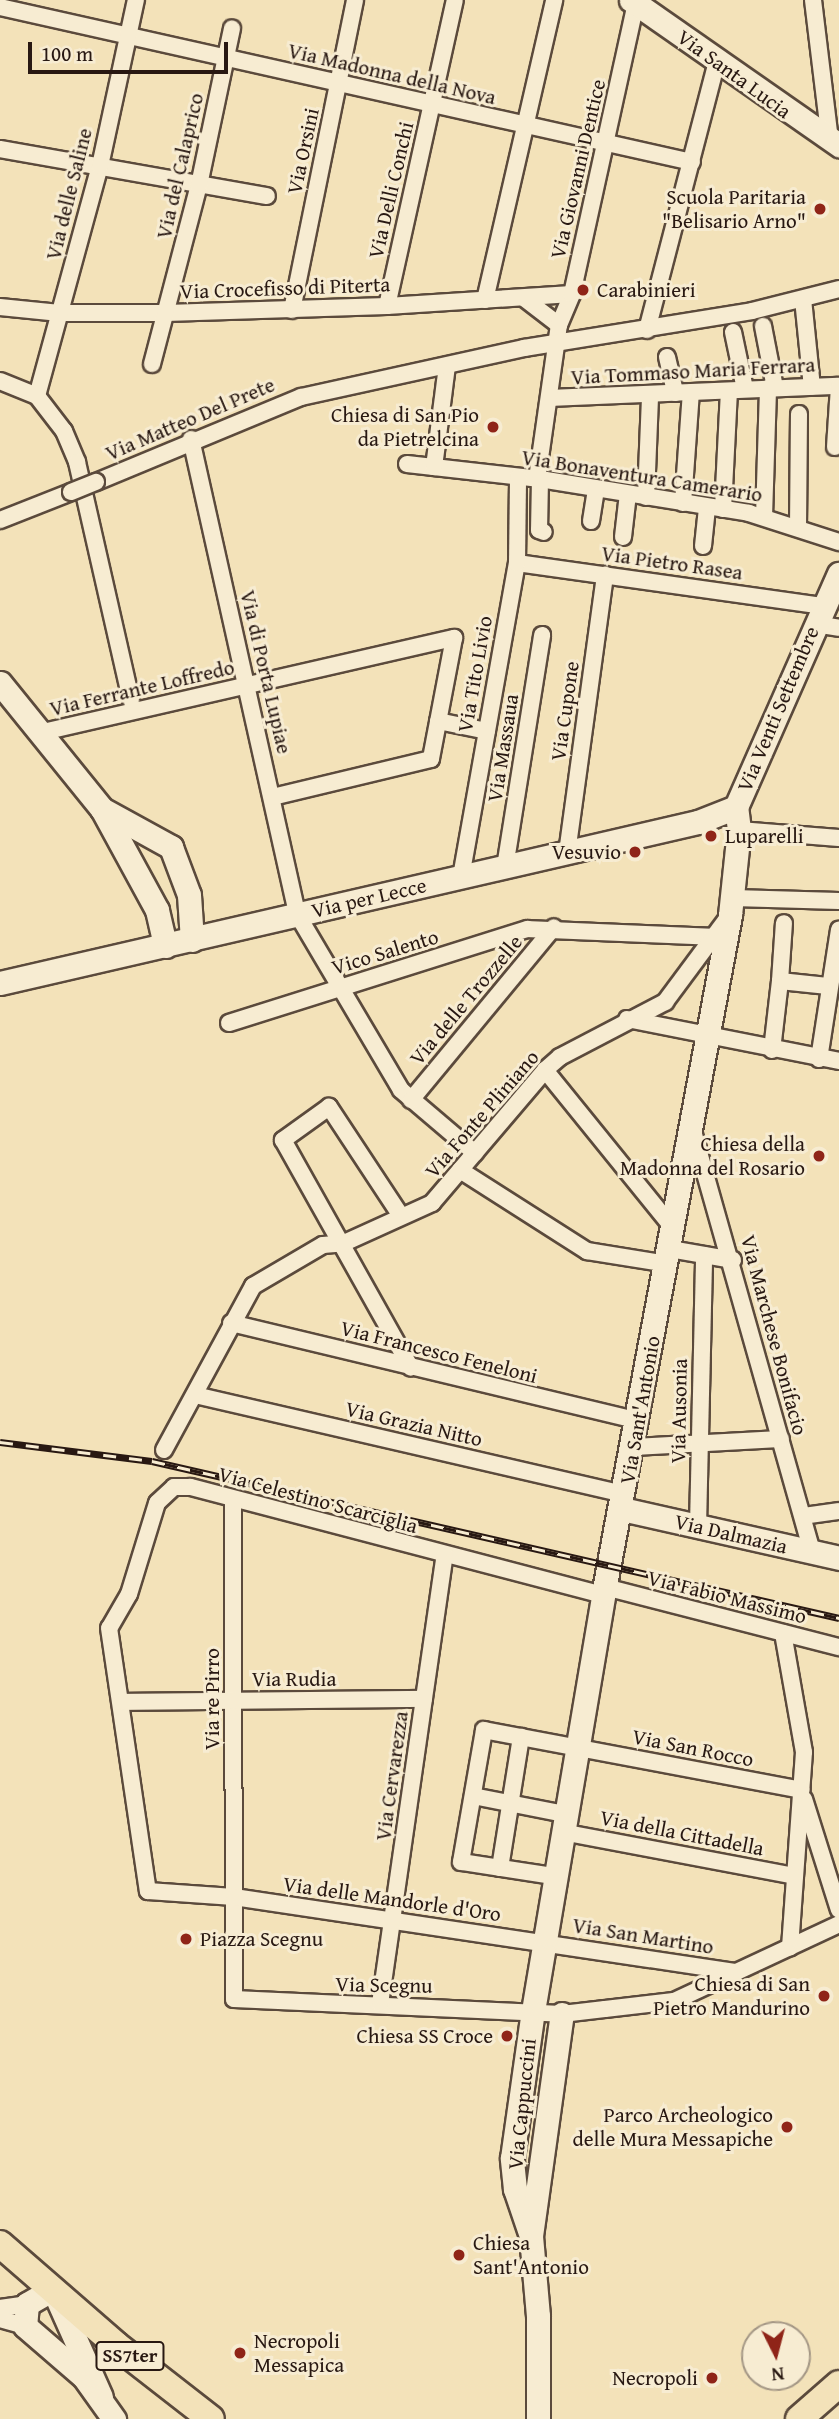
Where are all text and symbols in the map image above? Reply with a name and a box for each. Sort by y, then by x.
street label: Via Santa Lucia [672,24,796,124]
scale bar [32,28,231,72]
text: 100 m [41,38,93,69]
street label: Via Madonna della Nova [285,38,499,110]
street label: Via Giovanni Dentice [545,77,611,261]
street label: Via del Calaprico [151,91,209,241]
street label: Via Orsini [282,106,324,196]
street label: Via Delli Conchi [363,119,419,261]
street label: Via delle Saline [40,125,98,263]
place label: Scuola Paritaria "Belisario Arno" [662,184,806,234]
marker: Scuola Paritaria "Belisario Arno" [812,201,828,217]
street label: Via Crocefisso di Piterta [179,272,391,304]
place label: Carabinieri [597,277,696,303]
marker: Carabinieri [575,282,591,298]
street label: Via Tommaso Maria Ferrara [570,352,816,390]
street label: Via Matteo Del Prete [102,372,278,466]
place label: Chiesa di San Pio da Pietrelcina [331,402,479,452]
marker: Chiesa di San Pio da Pietrelcina [485,419,501,435]
street label: Via Bonaventura Camerario [520,445,764,507]
street label: Via Pietro Rasea [600,541,744,585]
street label: Via di Porta Lupiae [235,588,297,756]
street label: Via Tito Livio [452,614,498,734]
street label: Via Venti Settembre [732,622,824,796]
street label: Via Ferrante Loffredo [47,654,237,722]
street label: Via Cupone [546,659,584,763]
street label: Via Massaua [482,692,524,804]
place label: Luparelli [725,823,804,849]
marker: Luparelli [703,828,719,844]
place label: Vesuvio [552,839,621,865]
marker: Vesuvio [627,844,643,860]
street label: Via per Lecce [309,873,429,923]
street label: Vico Salento [329,924,441,980]
street label: Via delle Trozzelle [404,930,528,1070]
street label: Via Fonte Pliniano [420,1045,544,1183]
place label: Chiesa della Madonna del Rosario [620,1131,805,1181]
marker: Chiesa della Madonna del Rosario [811,1148,827,1164]
street label: Via Marchese Bonifacio [735,1232,813,1438]
street label: Via Francesco Feneloni [338,1315,540,1389]
street label: Via Sant'Antonio [615,1334,665,1486]
street label: Via Ausonia [665,1358,693,1464]
street label: Via Grazia Nitto [343,1396,485,1452]
street label: Via Celestino Scarciglia [216,1461,420,1539]
street label: Via Dalmazia [672,1509,790,1559]
street label: Via Fabio Massimo [645,1565,809,1629]
street label: Via re Pirro [199,1648,225,1750]
street label: Via Rudia [252,1666,336,1692]
street label: Via Cervarezza [370,1710,414,1842]
street label: Via San Rocco [630,1724,756,1772]
street label: Via della Cittadella [598,1805,766,1861]
street label: Via delle Mandorle d'Oro [281,1871,503,1927]
street label: Via San Martino [571,1912,715,1960]
place label: Piazza Scegnu [200,1926,323,1952]
marker: Piazza Scegnu [178,1931,194,1947]
place label: Chiesa di San Pietro Mandurino [653,1971,810,2021]
street label: Via Scegnu [335,1972,433,1998]
marker: Chiesa di San Pietro Mandurino [816,1988,832,2004]
place label: Chiesa SS Croce [356,2023,493,2049]
marker: Chiesa SS Croce [499,2028,515,2044]
street label: Via Cappuccini [503,2037,541,2171]
place label: Parco Archeologico delle Mura Messapiche [573,2102,773,2152]
marker: Parco Archeologico delle Mura Messapiche [779,2119,795,2135]
place label: Chiesa Sant'Antonio [473,2230,589,2280]
marker: Chiesa Sant'Antonio [451,2247,467,2263]
north arrow [741,2321,811,2391]
place label: Necropoli Messapica [254,2328,344,2378]
road number: SS7ter [95,2340,165,2372]
marker: Necropoli Messapica [232,2345,248,2361]
text: N [770,2360,786,2389]
place label: Necropoli [612,2365,698,2391]
marker: Necropoli [704,2370,720,2386]

